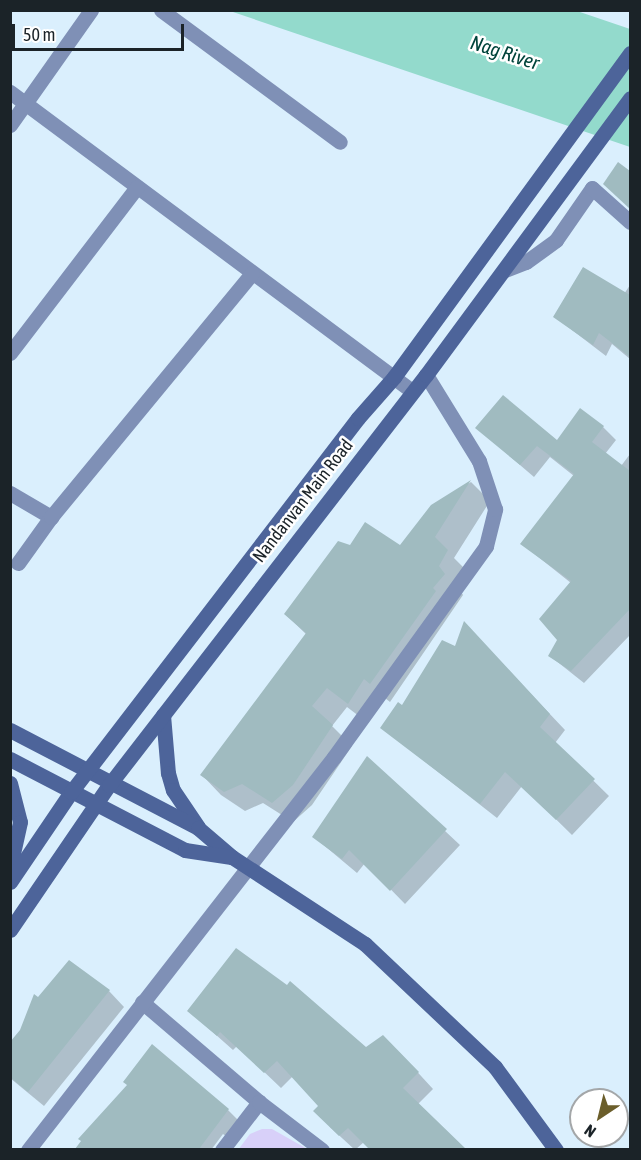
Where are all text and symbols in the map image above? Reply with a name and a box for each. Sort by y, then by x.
scale bar [15,12,188,50]
text: 50 m [23,24,55,45]
water label: Nag River [468,30,542,74]
street label: Nandanvan Main Road [248,435,358,567]
north arrow [569,1088,629,1148]
text: N [581,1121,599,1141]

